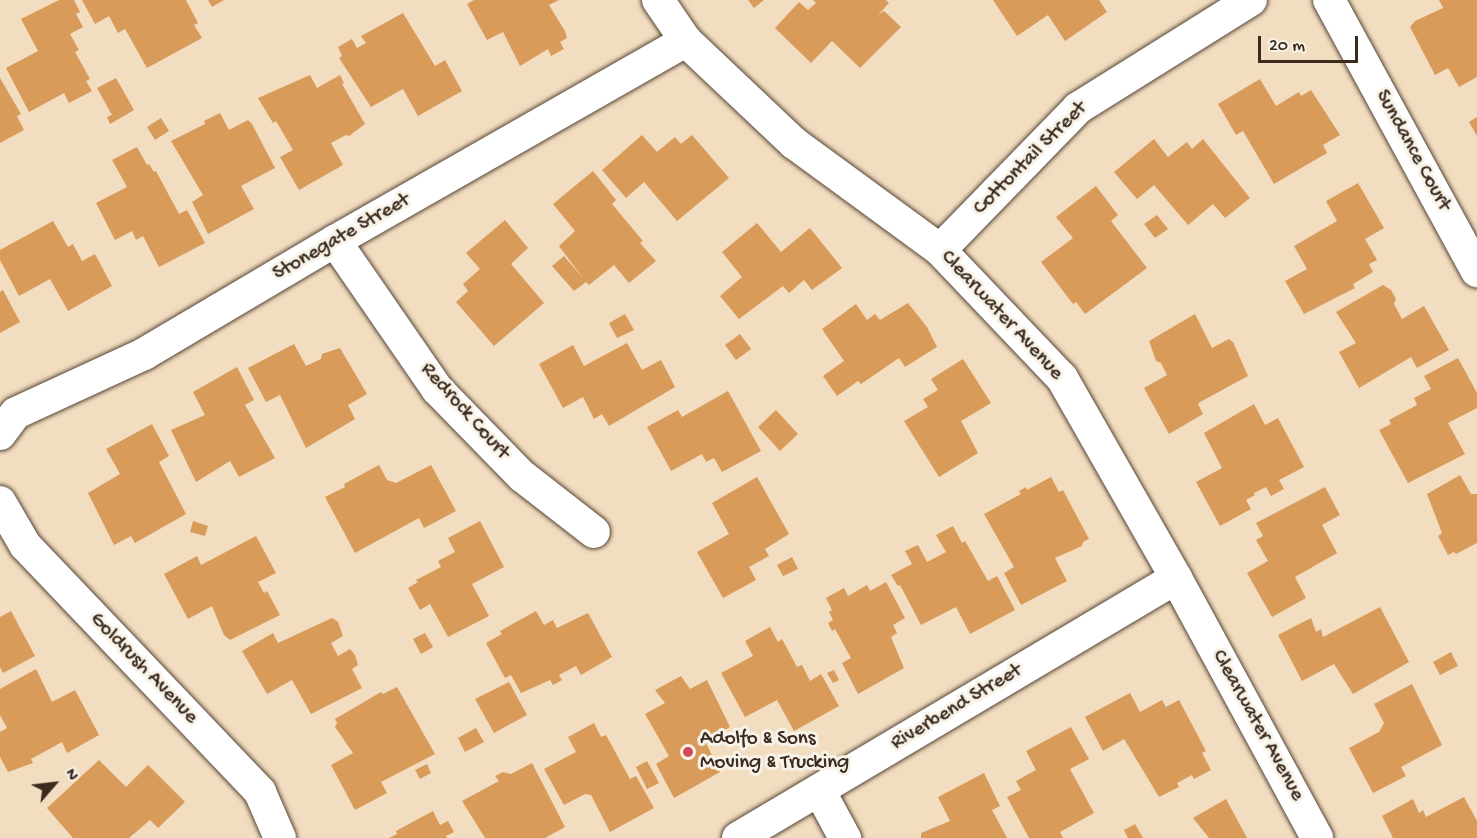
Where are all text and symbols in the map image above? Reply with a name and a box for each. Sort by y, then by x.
scale bar [1261,24,1362,62]
text: 20 m [1269,36,1305,57]
street label: Sundance Court [1368,86,1456,216]
street label: Cottontail Street [969,97,1093,221]
street label: Stonegate Street [269,189,415,287]
street label: Clearwater Avenue [934,246,1068,386]
street label: Redrock Court [414,358,514,466]
street label: Goldrush Avenue [83,608,203,730]
street label: Clearwater Avenue [1205,646,1309,806]
street label: Riverbend Street [887,659,1027,757]
place label: Adolfo & Sons Moving & Trucking [700,727,849,777]
marker: Adolfo & Sons Moving & Trucking [681,745,695,759]
north arrow [24,754,84,814]
text: N [59,766,81,784]

